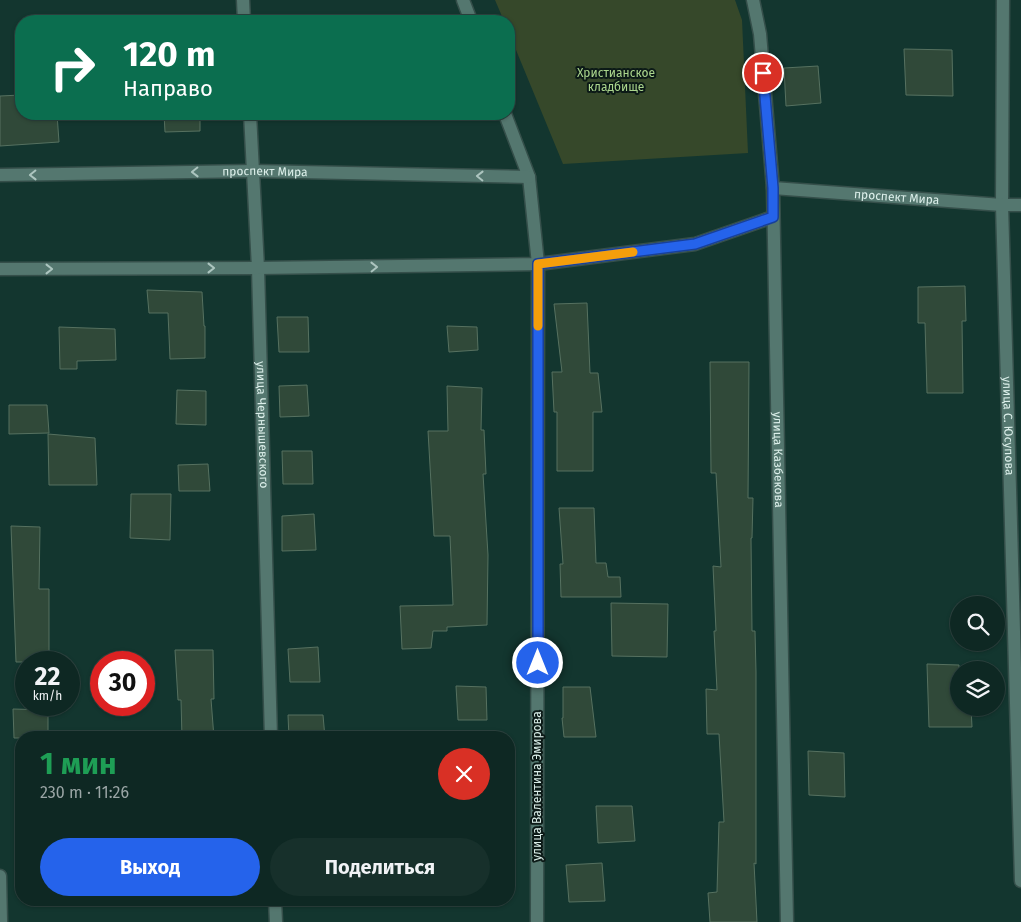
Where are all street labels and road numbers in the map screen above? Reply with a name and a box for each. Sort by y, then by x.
street label: проспект Мира [222,164,308,179]
street label: проспект Мира [853,187,940,207]
street label: улица Чернышевского [254,361,271,489]
street label: улица С. Юсупова [1000,376,1017,476]
street label: улица Казбекова [770,412,786,508]
street label: улица Валентина Эмирова [530,711,544,861]

